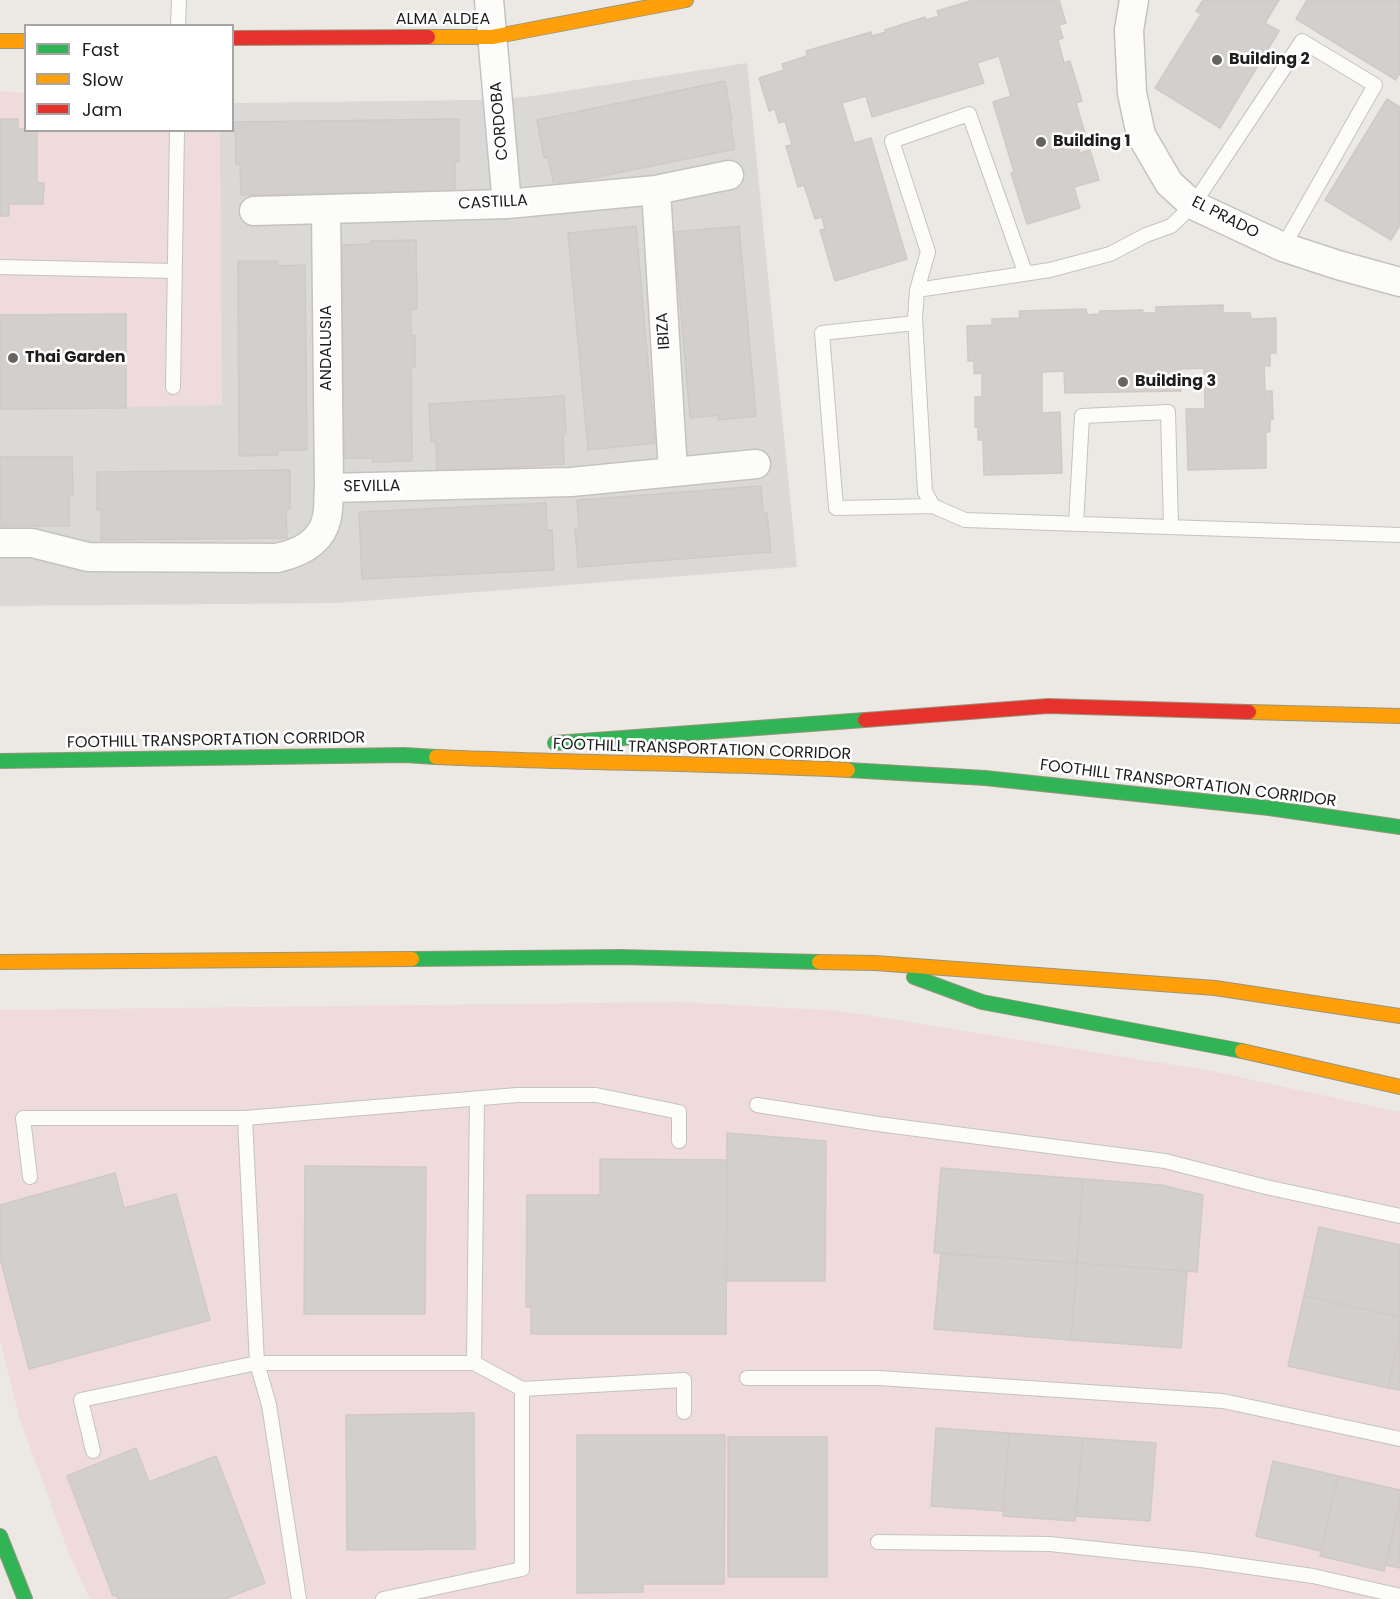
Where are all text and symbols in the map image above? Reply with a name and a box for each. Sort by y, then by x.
street label: ALMA ALDEA [396,10,490,30]
legend [24,24,234,132]
text: Fast [82,37,119,62]
place label: Building 2 [1229,50,1310,70]
marker: Building 2 [1210,53,1224,67]
text: Slow [82,67,123,92]
street label: CORDOBA [487,81,513,161]
text: Jam [82,97,122,122]
place label: Building 1 [1053,132,1130,152]
marker: Building 1 [1034,135,1048,149]
street label: CASTILLA [458,192,528,214]
street label: EL PRADO [1188,193,1262,243]
street label: ANDALUSIA [317,305,337,391]
street label: IBIZA [653,312,675,350]
place label: Thai Garden [25,348,126,368]
marker: Thai Garden [6,351,20,365]
place label: Building 3 [1135,372,1216,392]
marker: Building 3 [1116,375,1130,389]
street label: SEVILLA [343,477,401,497]
street label: FOOTHILL TRANSPORTATION CORRIDOR [67,729,365,753]
street label: FOOTHILL TRANSPORTATION CORRIDOR [553,735,851,765]
street label: FOOTHILL TRANSPORTATION CORRIDOR [1039,756,1337,812]

